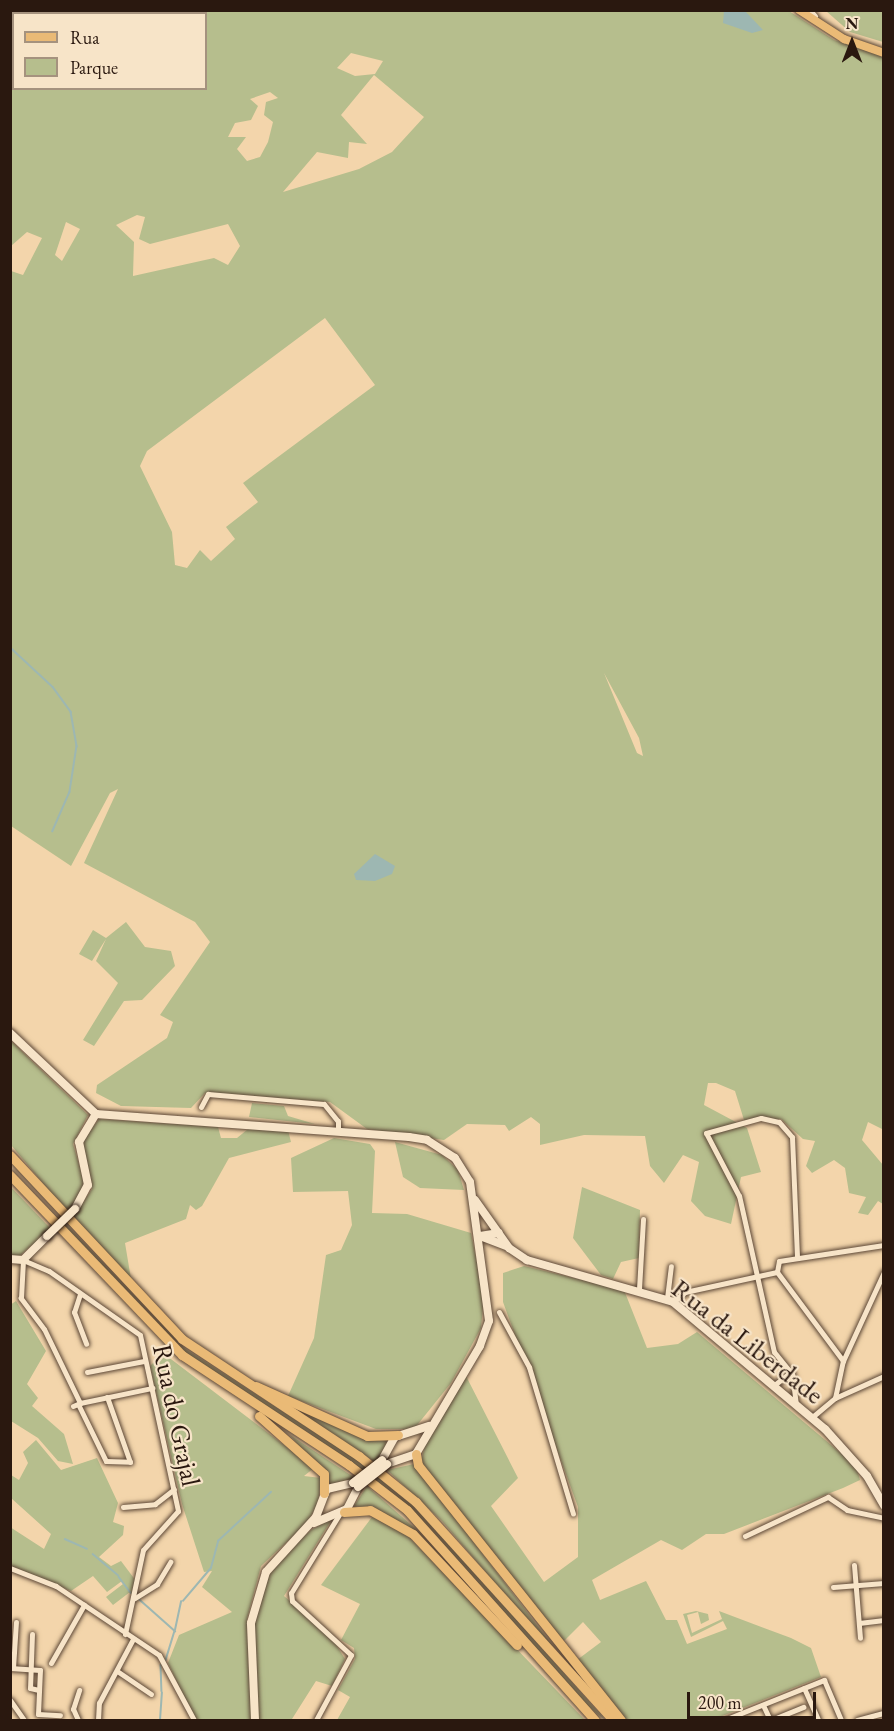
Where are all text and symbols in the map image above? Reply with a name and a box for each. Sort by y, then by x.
legend [12,12,207,90]
north arrow [822,12,882,72]
text: N [846,13,858,34]
text: Rua [70,26,100,49]
text: Parque [70,56,118,79]
street label: Rua da Liberdade [666,1272,830,1410]
street label: Rua do Grajal [146,1341,208,1489]
scale bar [690,1680,819,1718]
text: 200 m [698,1691,742,1714]

